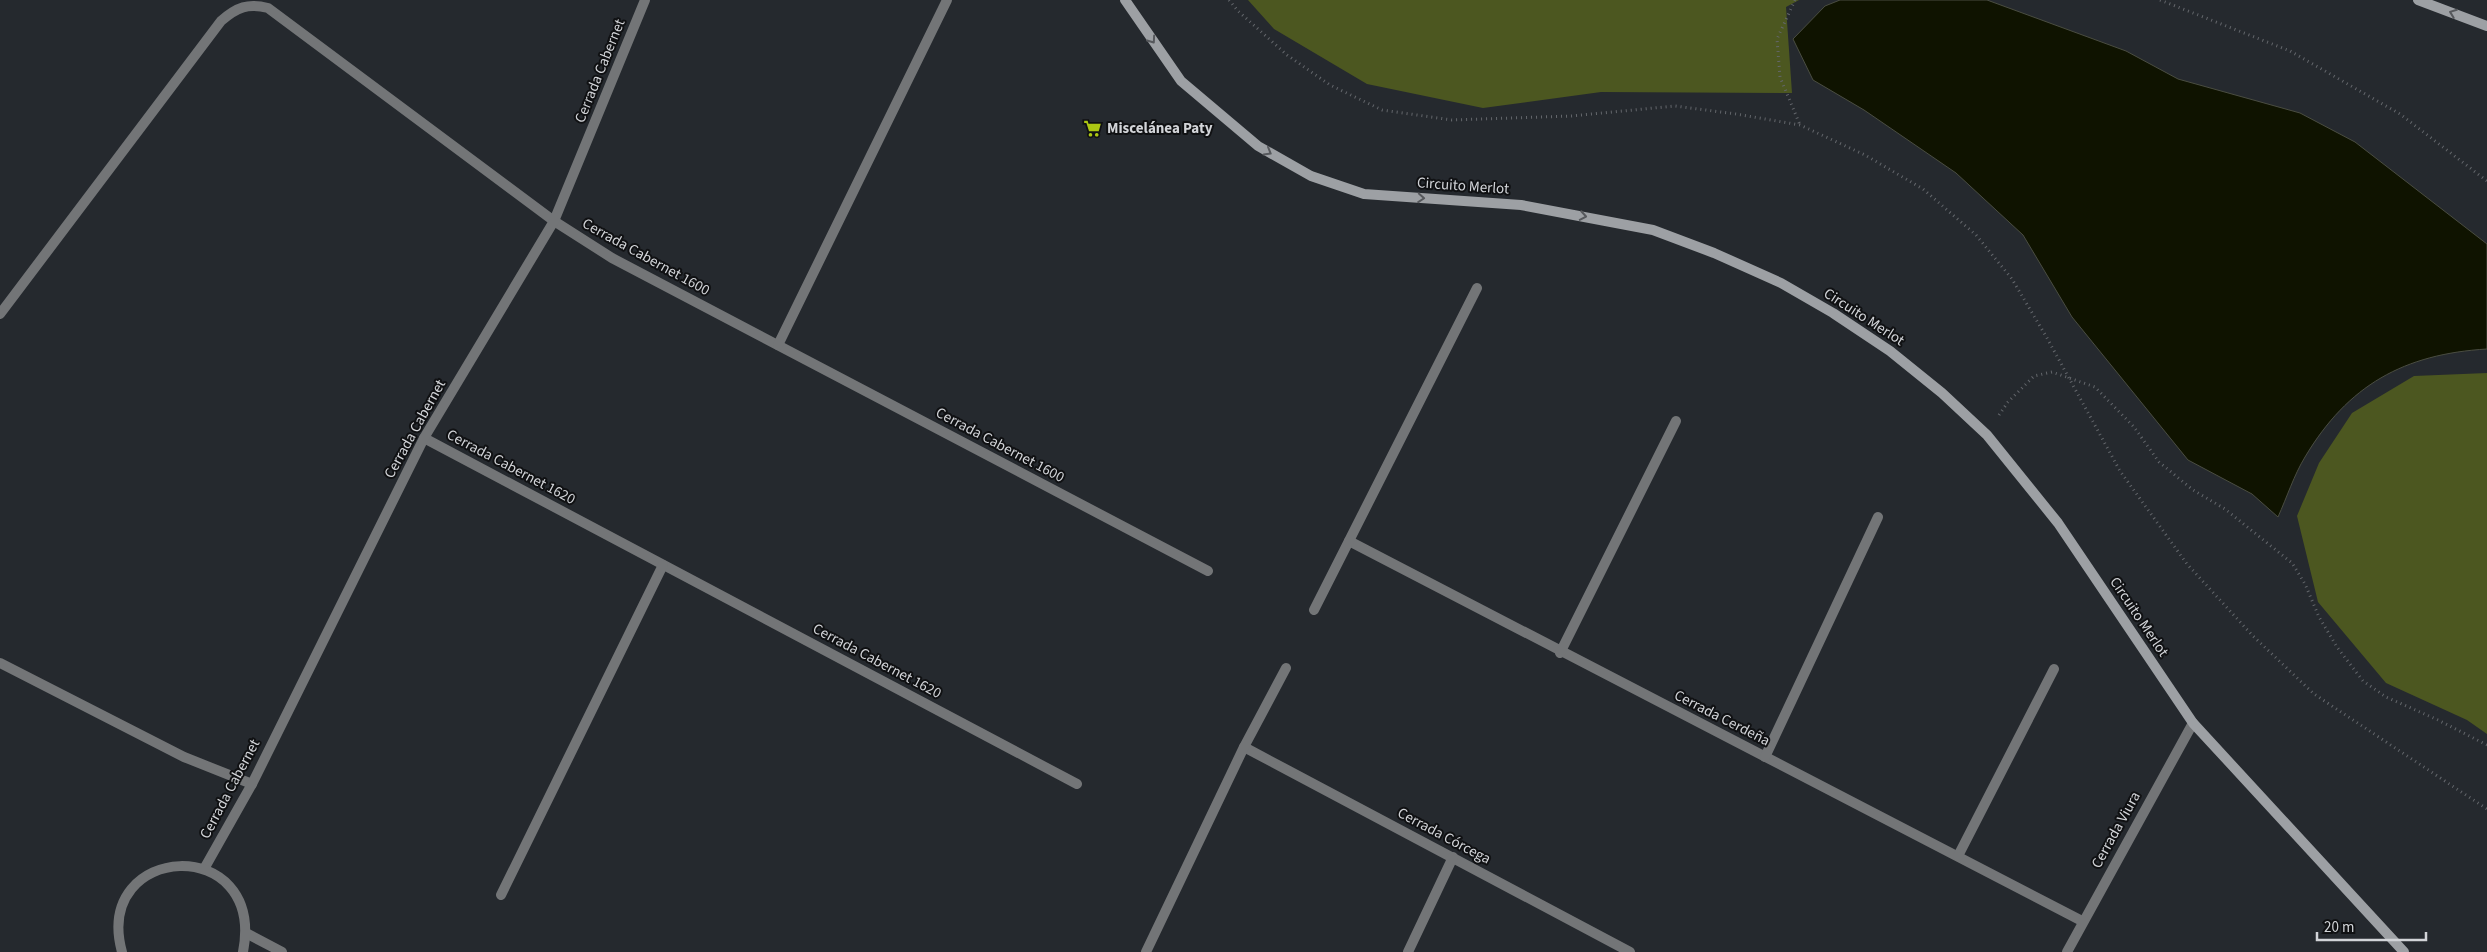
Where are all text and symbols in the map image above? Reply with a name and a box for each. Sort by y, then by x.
one-way arrow [2449,9,2457,19]
street label: Cerrada Cabernet [570,16,630,126]
one-way arrow [1146,34,1155,44]
supermarket icon: Miscelánea Paty [1083,118,1103,138]
place label: Miscelánea Paty [1107,118,1213,139]
one-way arrow [1263,145,1272,155]
street label: Circuito Merlot [1416,172,1510,200]
one-way arrow [1418,192,1426,203]
one-way arrow [1578,210,1587,220]
street label: Cerrada Cabernet 1600 [578,213,714,301]
street label: Circuito Merlot [1820,283,1908,351]
street label: Cerrada Cabernet [379,376,451,482]
street label: Cerrada Cabernet 1600 [932,402,1068,488]
street label: Cerrada Cabernet 1620 [443,424,579,510]
street label: Circuito Merlot [2104,573,2174,661]
street label: Cerrada Cabernet 1620 [809,618,945,704]
street label: Cerrada Cerdeña [1670,685,1774,751]
street label: Cerrada Cabernet [195,735,265,843]
street label: Cerrada Viura [2086,788,2146,872]
street label: Cerrada Córcega [1394,803,1494,869]
scale bar [2317,910,2426,942]
text: 20 m [2324,917,2354,938]

